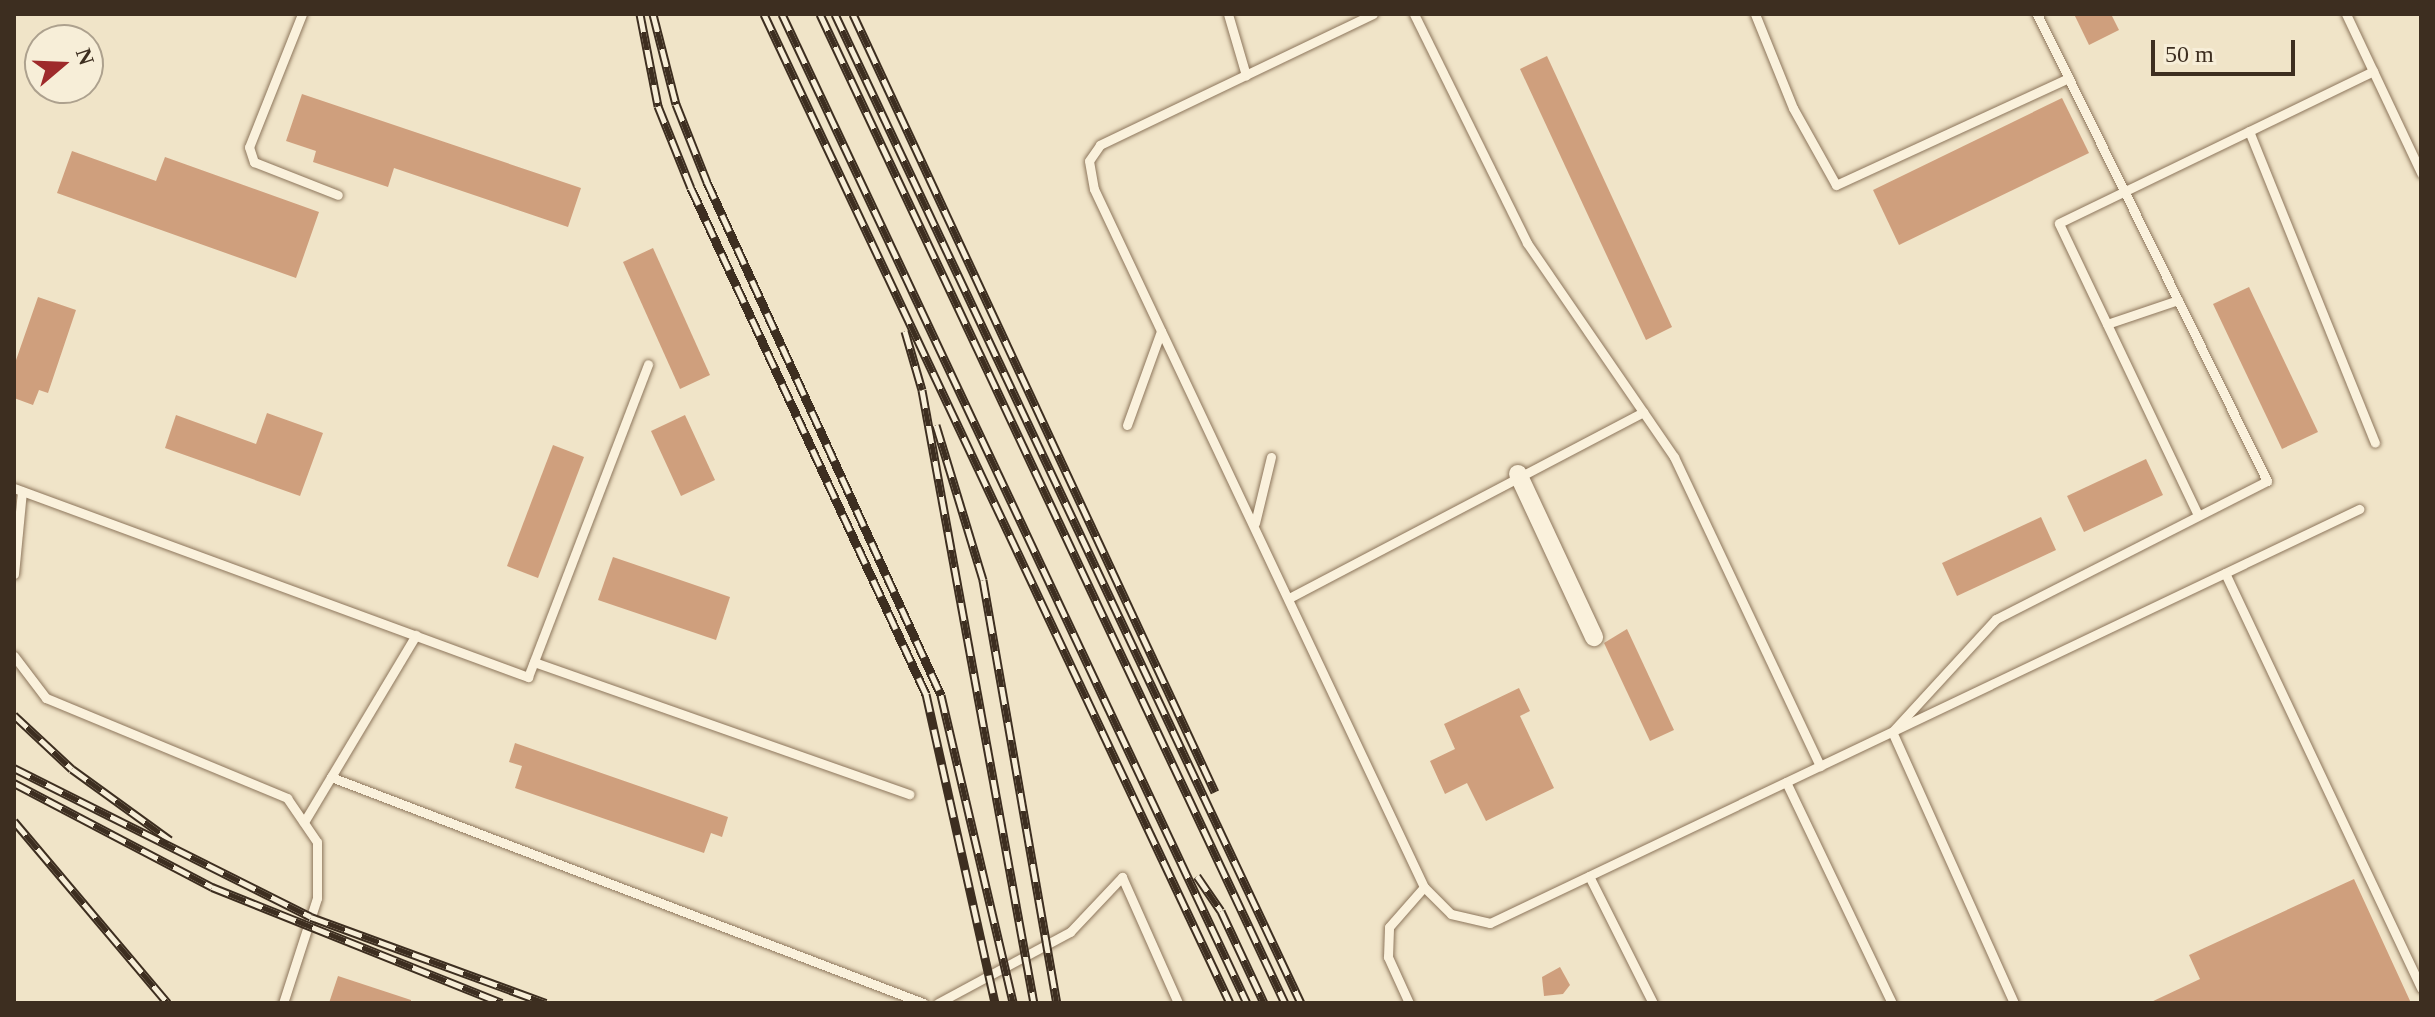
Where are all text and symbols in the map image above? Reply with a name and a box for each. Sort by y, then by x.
north arrow [24,24,104,104]
scale bar [2155,24,2299,74]
text: 50 m [2165,41,2214,67]
text: N [71,45,100,68]

